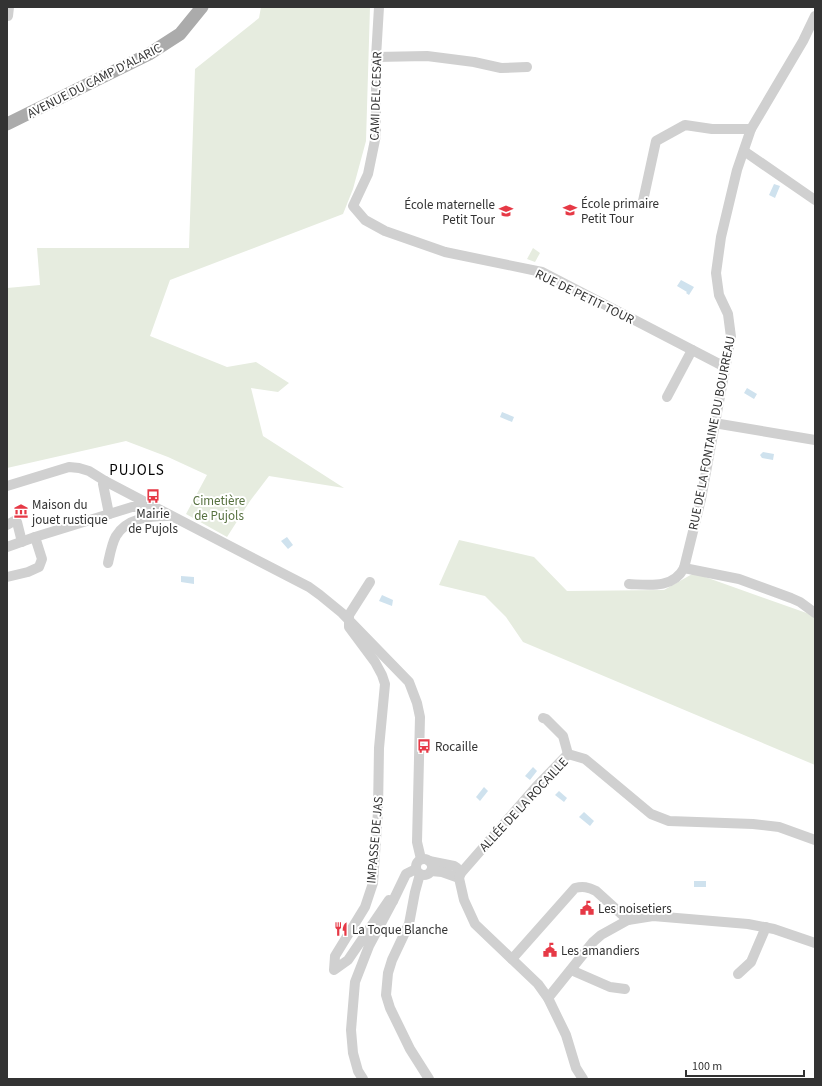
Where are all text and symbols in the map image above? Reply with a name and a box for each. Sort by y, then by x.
street label: AVENUE DU CAMP D'ALARIC [24,39,165,123]
street label: CAMI DEL CESAR [365,50,387,141]
place label: École primaire Petit Tour [581,195,659,228]
place label: École maternelle Petit Tour [404,196,495,229]
school or university icon: École primaire Petit Tour [562,202,578,218]
school or university icon: École maternelle Petit Tour [498,203,514,219]
street label: RUE DE PETIT TOUR [532,265,638,329]
street label: RUE DE LA FONTAINE DU BOURREAU [684,335,740,532]
district label: PUJOLS [109,460,165,481]
bus stop icon: Mairie de Pujols [145,488,161,504]
park label: Cimetière de Pujols [193,492,245,525]
place label: Maison du jouet rustique [31,496,108,529]
museum icon: Maison du jouet rustique [13,503,29,519]
place label: Mairie de Pujols [128,505,178,538]
bus stop icon: Rocaille [416,738,432,754]
place label: Rocaille [435,738,478,756]
street label: ALLÉE DE LA ROCAILLE [475,754,572,856]
street label: IMPASSE DE JAS [362,796,388,884]
public building icon: Les noisetiers [579,900,595,916]
place label: Les noisetiers [598,900,672,918]
restaurant icon: La Toque Blanche [333,921,349,937]
place label: La Toque Blanche [352,921,448,939]
public building icon: Les amandiers [542,942,558,958]
place label: Les amandiers [561,942,640,960]
scale bar [686,1052,804,1078]
text: 100 m [692,1058,722,1075]

